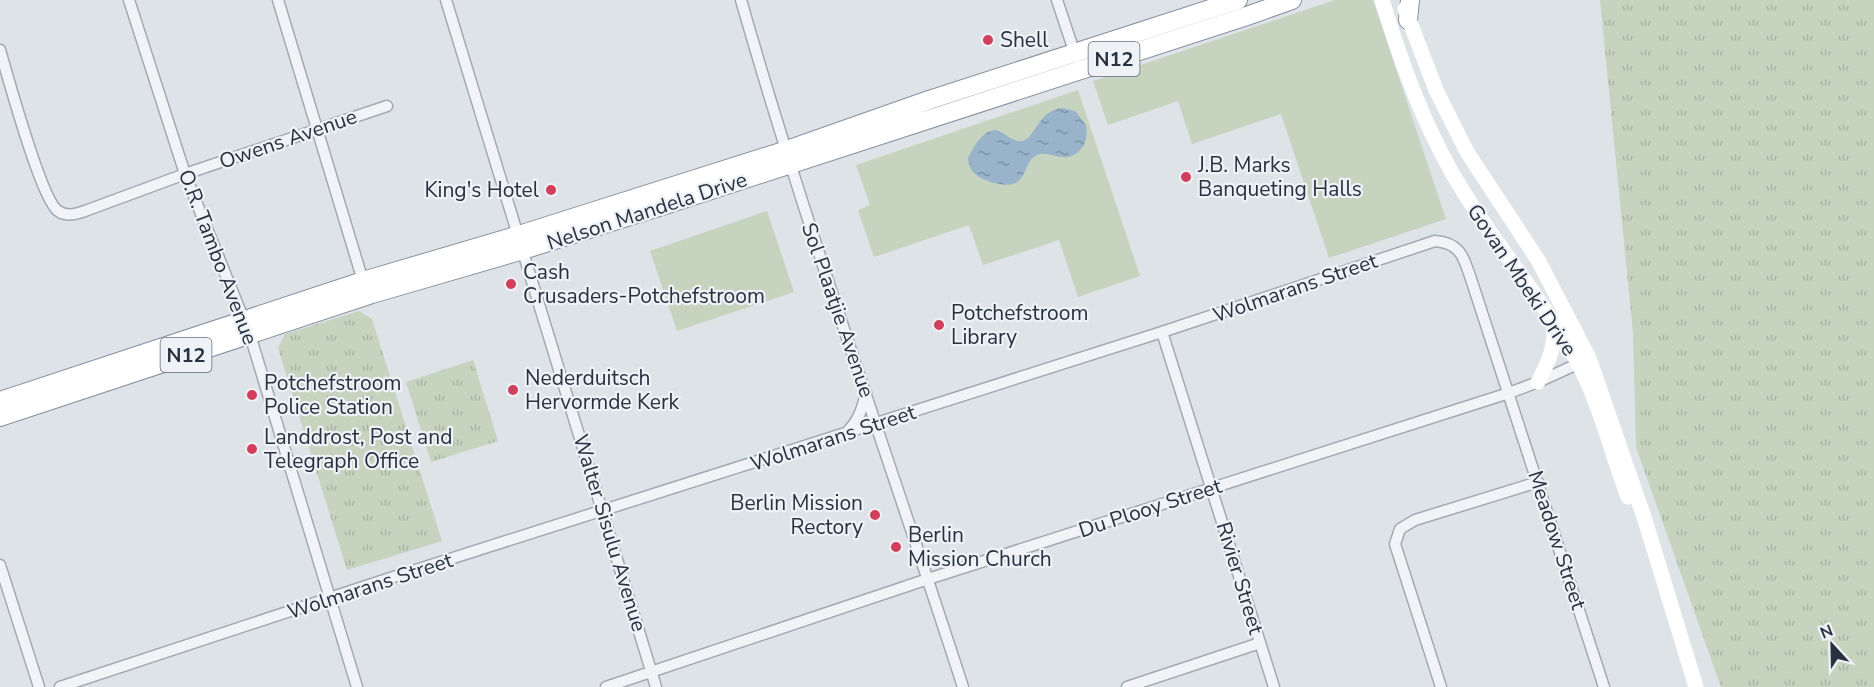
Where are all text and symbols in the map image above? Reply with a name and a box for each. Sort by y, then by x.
place label: Shell [1000,26,1049,54]
marker: Shell [981,33,995,47]
road number: N12 [1088,42,1140,76]
street label: Owens Avenue [216,102,360,176]
place label: J.B. Marks Banqueting Halls [1197,151,1362,203]
street label: O.R. Tambo Avenue [172,165,264,349]
street label: Nelson Mandela Drive [543,165,751,257]
marker: J.B. Marks Banqueting Halls [1179,170,1193,184]
place label: King's Hotel [424,176,540,204]
marker: King's Hotel [544,183,558,197]
street label: Govan Mbeki Drive [1461,198,1583,362]
street label: Sol Plaatjie Avenue [795,219,881,401]
street label: Wolmarans Street [1209,247,1382,329]
place label: Cash Crusaders-Potchefstroom [523,258,765,310]
marker: Cash Crusaders-Potchefstroom [504,277,518,291]
place label: Potchefstroom Library [951,299,1088,351]
marker: Potchefstroom Library [932,318,946,332]
road number: N12 [160,338,212,372]
place label: Nederduitsch Hervormde Kerk [525,364,680,416]
place label: Potchefstroom Police Station [264,369,401,421]
marker: Nederduitsch Hervormde Kerk [506,383,520,397]
marker: Potchefstroom Police Station [245,388,259,402]
street label: Wolmarans Street [747,398,920,478]
place label: Landdrost, Post and Telegraph Office [264,423,452,475]
street label: Walter Sisulu Avenue [567,431,653,635]
marker: Landdrost, Post and Telegraph Office [245,442,259,456]
street label: Meadow Street [1521,467,1593,614]
street label: Du Plooy Street [1075,471,1226,544]
place label: Berlin Mission Rectory [730,489,863,541]
marker: Berlin Mission Rectory [868,508,882,522]
street label: Rivier Street [1210,518,1271,638]
place label: Berlin Mission Church [908,521,1052,573]
marker: Berlin Mission Church [889,540,903,554]
street label: Wolmarans Street [284,546,457,626]
north arrow [1802,615,1862,675]
text: N [1817,620,1836,644]

